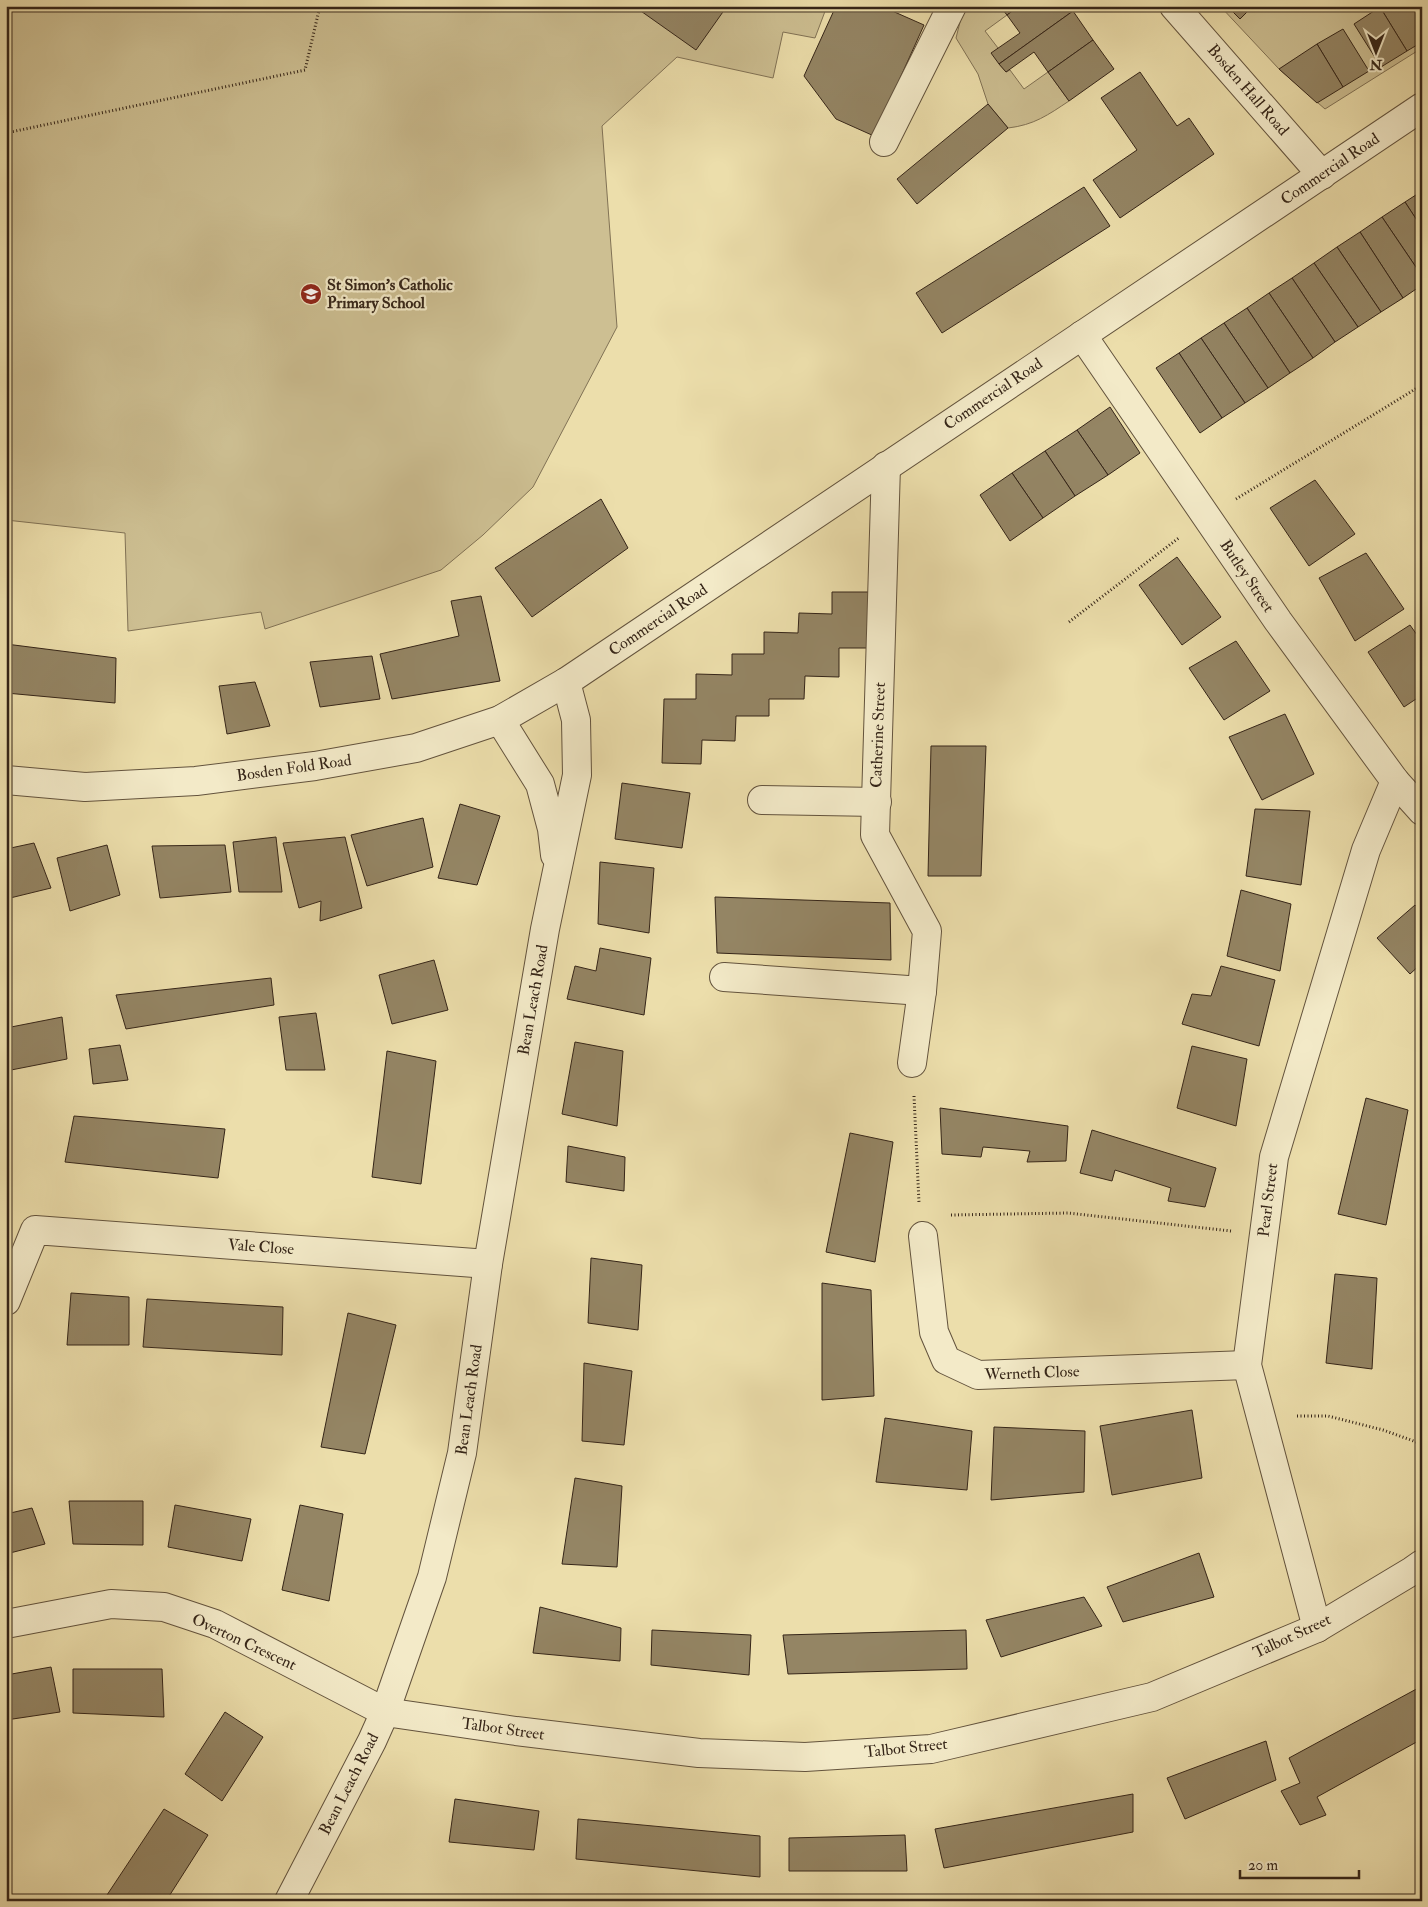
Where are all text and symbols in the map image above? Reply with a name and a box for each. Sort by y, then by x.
north arrow [1350,28,1400,78]
street label: Bosden Hall Road [1203,40,1293,140]
text: N [1369,56,1383,73]
street label: Commercial Road [1277,128,1383,209]
place label: St Simon's Catholic Primary School [327,275,453,314]
school or university icon: St Simon's Catholic Primary School [299,282,323,306]
street label: Commercial Road [940,353,1046,434]
street label: Butley Street [1215,536,1279,616]
street label: Commercial Road [605,579,711,660]
street label: Catherine Street [866,682,890,788]
street label: Bosden Fold Road [235,750,353,786]
street label: Bean Leach Road [513,943,553,1057]
street label: Pearl Street [1254,1162,1282,1238]
street label: Vale Close [227,1235,295,1259]
street label: Bean Leach Road [451,1343,487,1457]
street label: Werneth Close [983,1361,1080,1385]
street label: Overton Crescent [189,1609,299,1675]
street label: Talbot Street [1250,1609,1334,1663]
street label: Talbot Street [460,1713,546,1745]
street label: Bean Leach Road [315,1730,383,1838]
street label: Talbot Street [863,1734,949,1762]
scale bar [1240,1847,1359,1879]
text: 20 m [1248,1856,1278,1875]

